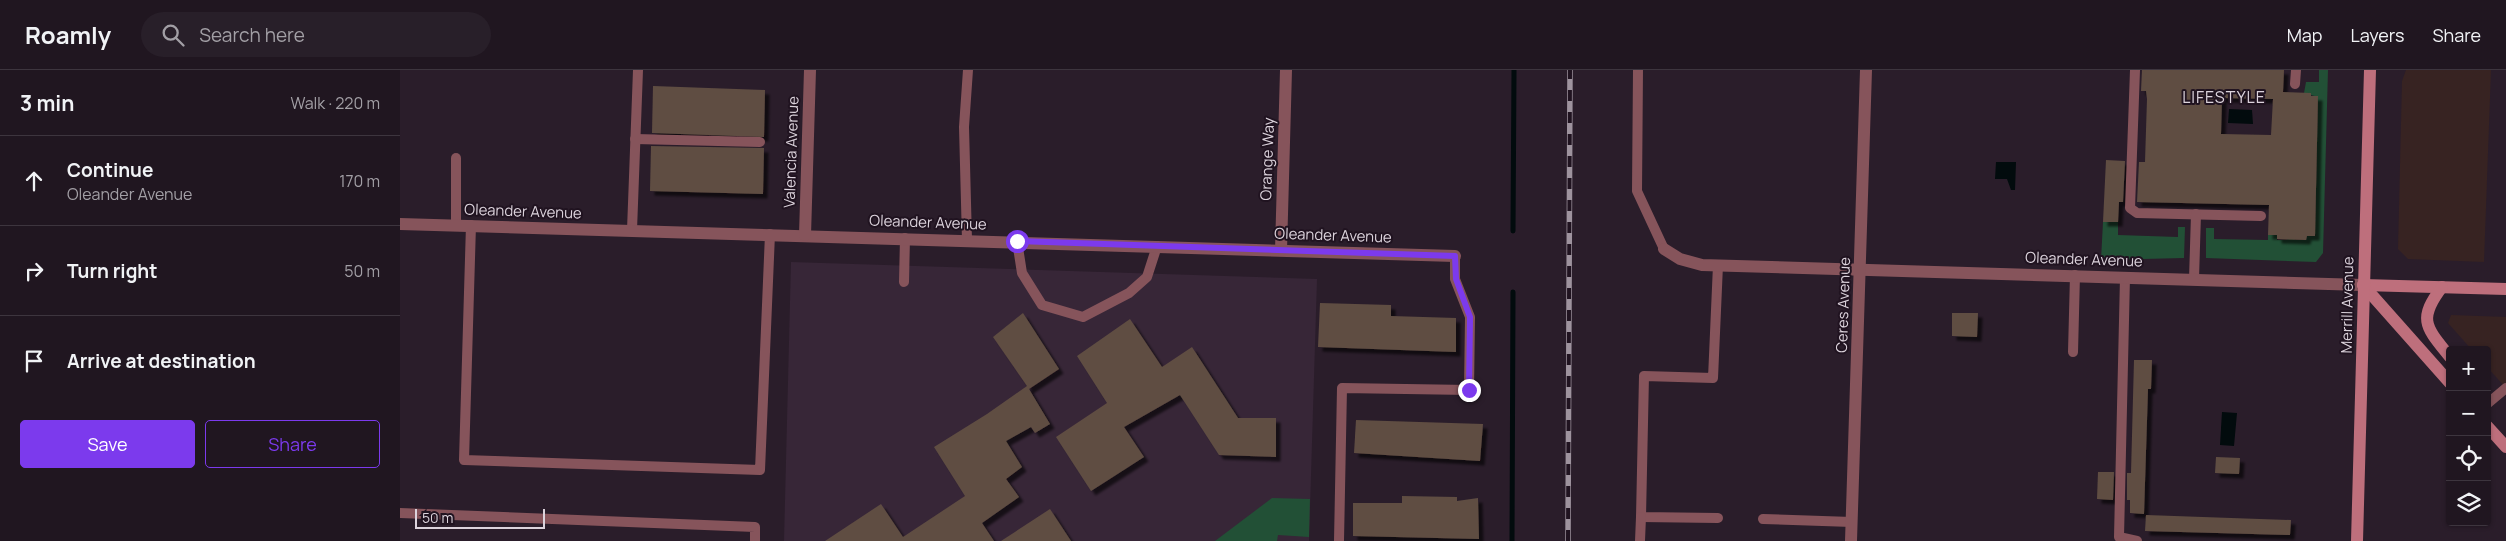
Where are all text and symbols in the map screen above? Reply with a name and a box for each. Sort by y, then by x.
search box [141,12,491,57]
text: Roamly [25,18,111,51]
icon: search [159,21,187,49]
text: Search here [199,22,305,48]
text: Map [2287,23,2322,47]
text: Layers [2350,23,2404,47]
text: Share [2432,23,2481,47]
district label: LIFESTYLE [2182,86,2266,108]
text: 3 min [20,89,74,117]
text: Walk · 220 m [290,92,380,114]
street label: Valencia Avenue [779,96,803,208]
street label: Orange Way [1255,117,1279,201]
text: Continue [67,157,153,183]
icon: ahead [20,167,48,195]
text: 170 m [339,170,380,192]
text: Oleander Avenue [67,183,192,205]
street label: Oleander Avenue [464,198,582,224]
street label: Oleander Avenue [869,209,987,235]
street label: Oleander Avenue [1274,222,1392,248]
route start [1006,230,1029,253]
street label: Oleander Avenue [2025,246,2143,272]
street label: Merrill Avenue [2336,256,2358,354]
icon: right [20,257,48,285]
street label: Ceres Avenue [1831,257,1855,353]
text: Turn right [67,258,157,284]
text: 50 m [344,260,380,282]
map controls [2446,346,2491,526]
button: + [2446,346,2491,391]
icon: arrive [20,347,48,375]
text: Arrive at destination [67,348,256,374]
route end [1458,379,1481,402]
button: − [2446,391,2491,436]
button: Save [20,420,195,468]
button: Share [205,420,380,468]
button: locate [2446,436,2491,481]
button: layers [2446,481,2491,526]
scale bar [415,506,545,529]
text: 50 m [422,508,453,527]

